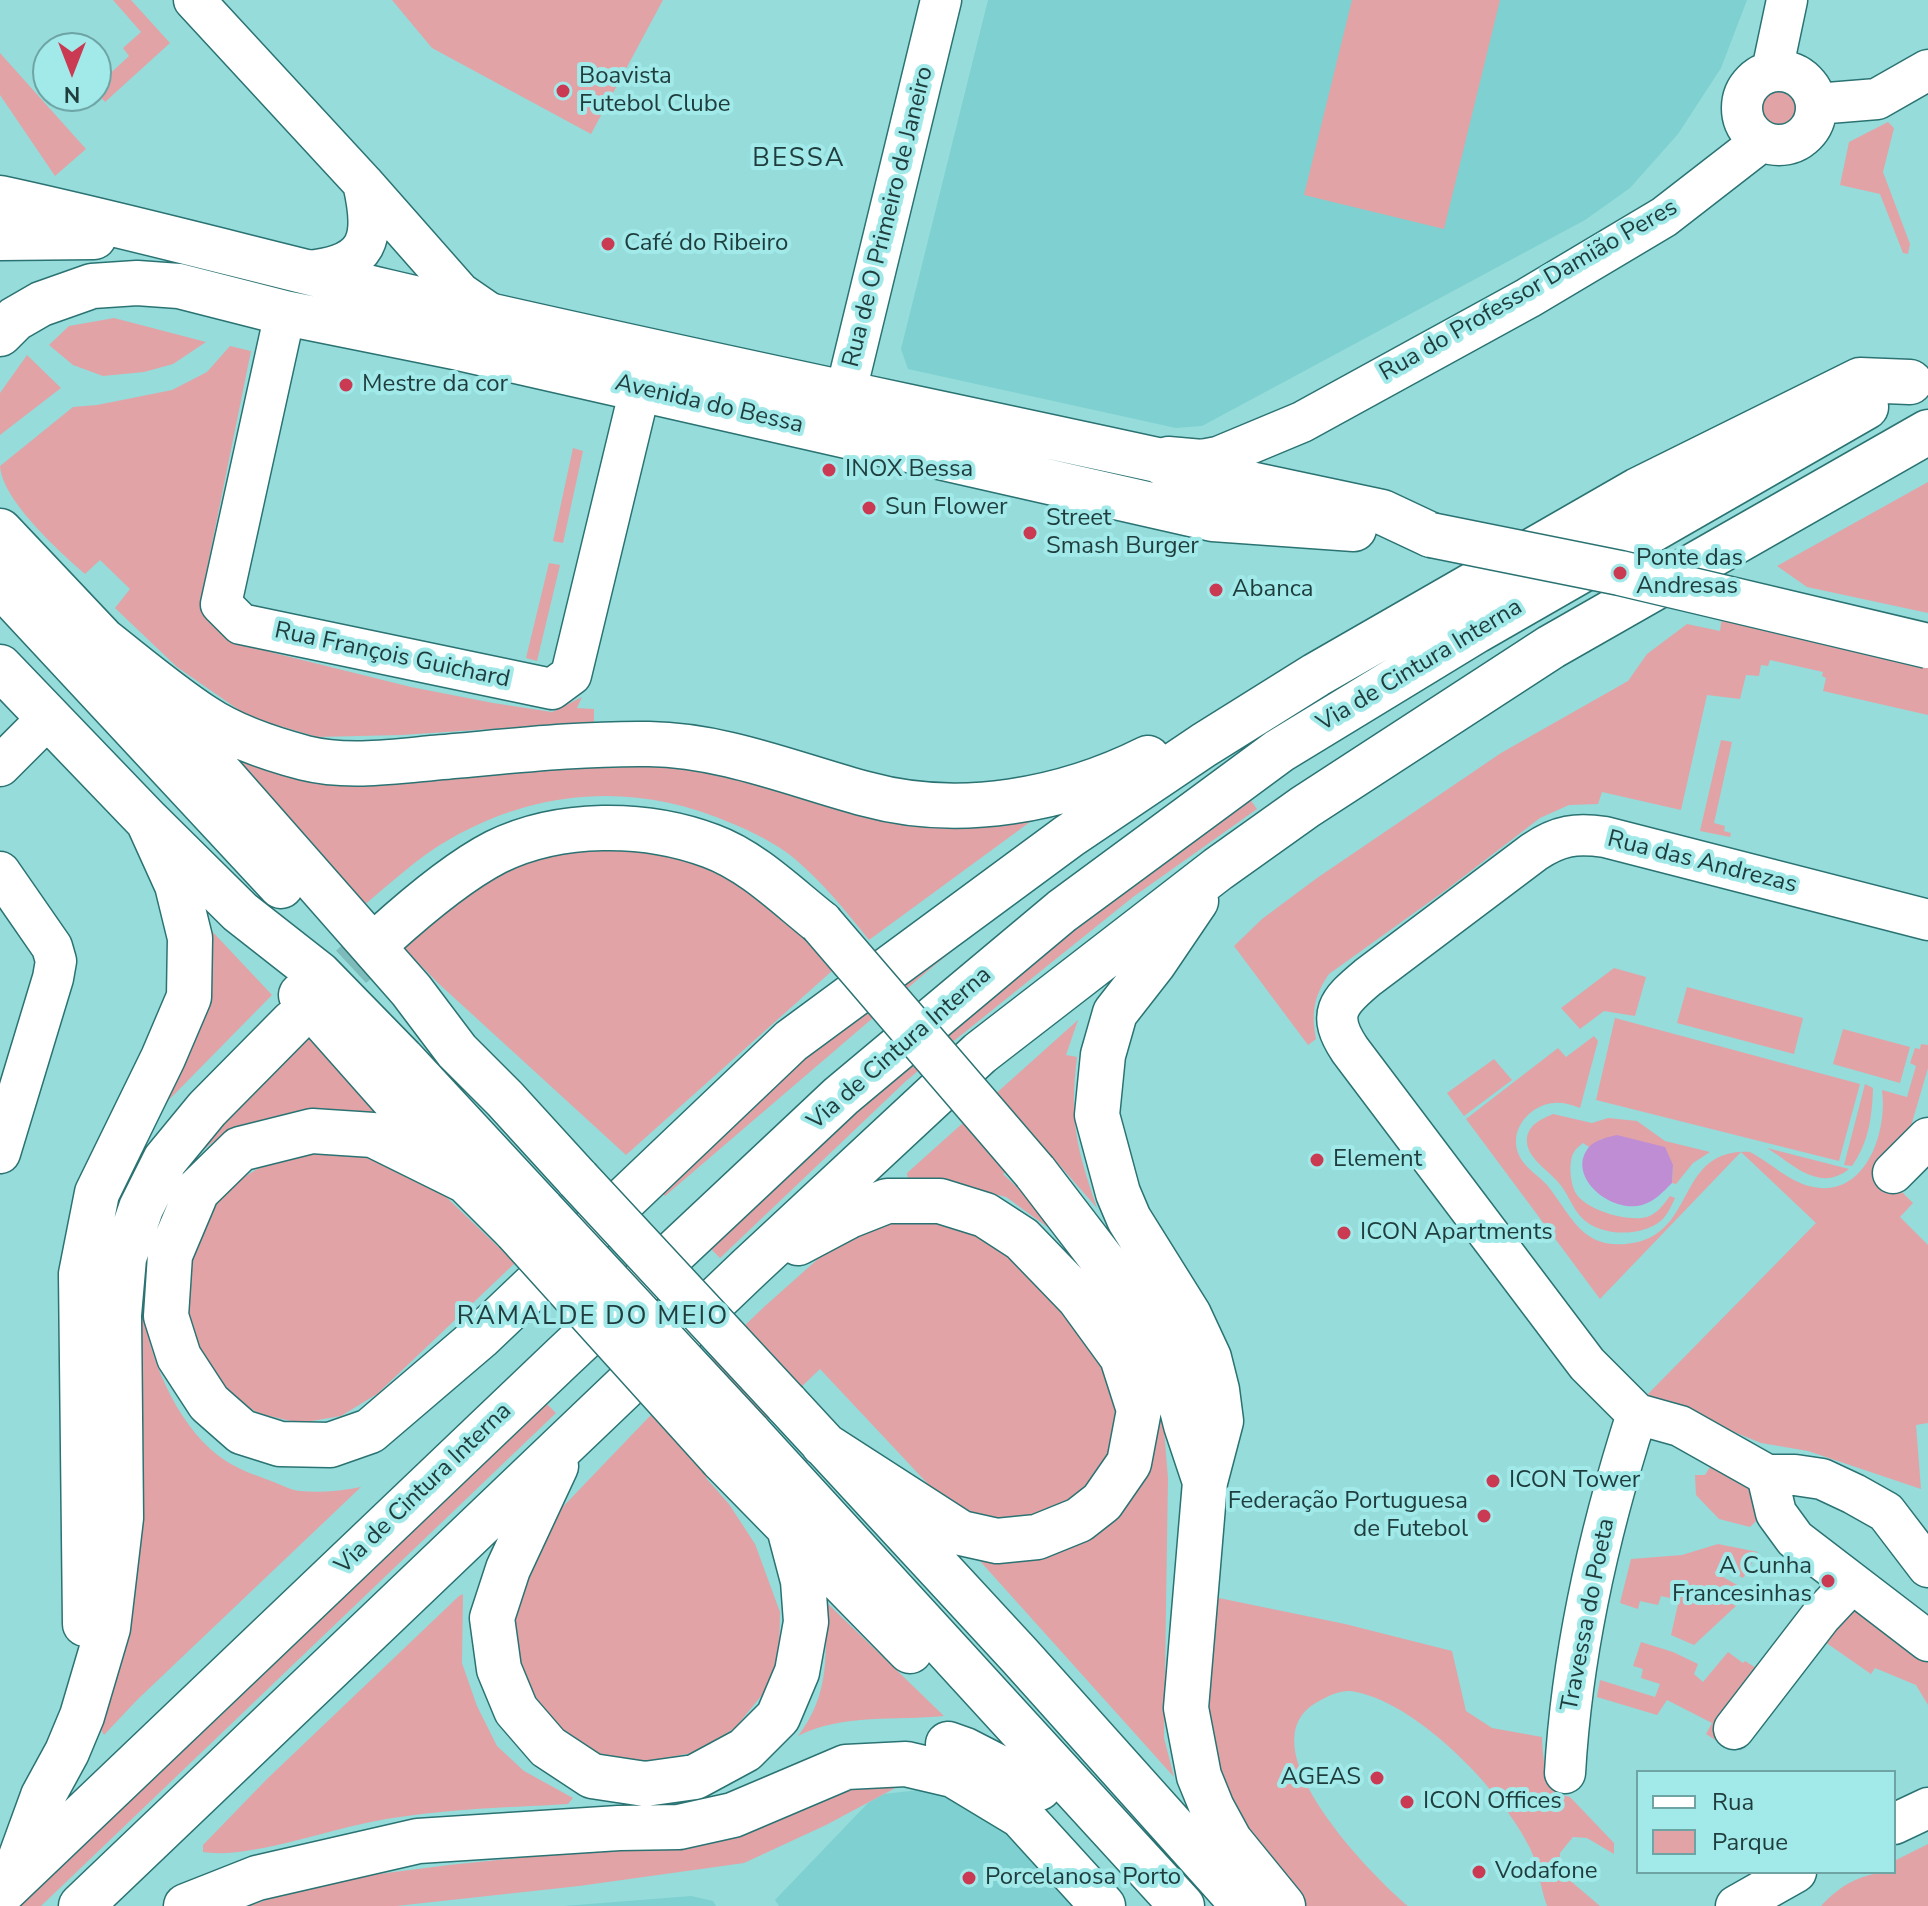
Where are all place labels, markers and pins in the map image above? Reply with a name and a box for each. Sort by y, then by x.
place label: Boavista Futebol Clube [579,63,730,119]
marker: Boavista Futebol Clube [554,82,572,100]
place label: Café do Ribeiro [624,230,788,258]
marker: Café do Ribeiro [599,235,617,253]
place label: Mestre da cor [362,371,508,399]
marker: Mestre da cor [337,376,355,394]
place label: INOX Bessa [845,456,973,484]
marker: INOX Bessa [820,461,838,479]
place label: Sun Flower [885,494,1008,522]
marker: Sun Flower [860,499,878,517]
place label: Street Smash Burger [1046,505,1199,561]
marker: Street Smash Burger [1021,524,1039,542]
place label: Ponte das Andresas [1636,545,1743,601]
marker: Ponte das Andresas [1611,564,1629,582]
place label: Abanca [1232,576,1314,604]
marker: Abanca [1207,581,1225,599]
place label: Element [1333,1146,1422,1174]
marker: Element [1308,1151,1326,1169]
place label: ICON Apartments [1360,1219,1553,1247]
marker: ICON Apartments [1335,1224,1353,1242]
place label: ICON Tower [1509,1467,1640,1495]
marker: ICON Tower [1484,1472,1502,1490]
place label: Federação Portuguesa de Futebol [1228,1488,1468,1544]
marker: Federação Portuguesa de Futebol [1475,1507,1493,1525]
place label: A Cunha Francesinhas [1672,1553,1812,1609]
marker: A Cunha Francesinhas [1819,1572,1837,1590]
place label: AGEAS [1281,1764,1361,1792]
marker: AGEAS [1368,1769,1386,1787]
place label: ICON Offices [1423,1788,1562,1816]
marker: ICON Offices [1398,1793,1416,1811]
place label: Vodafone [1495,1858,1598,1886]
marker: Vodafone [1470,1863,1488,1881]
place label: Porcelanosa Porto [985,1864,1181,1892]
marker: Porcelanosa Porto [960,1869,978,1887]

